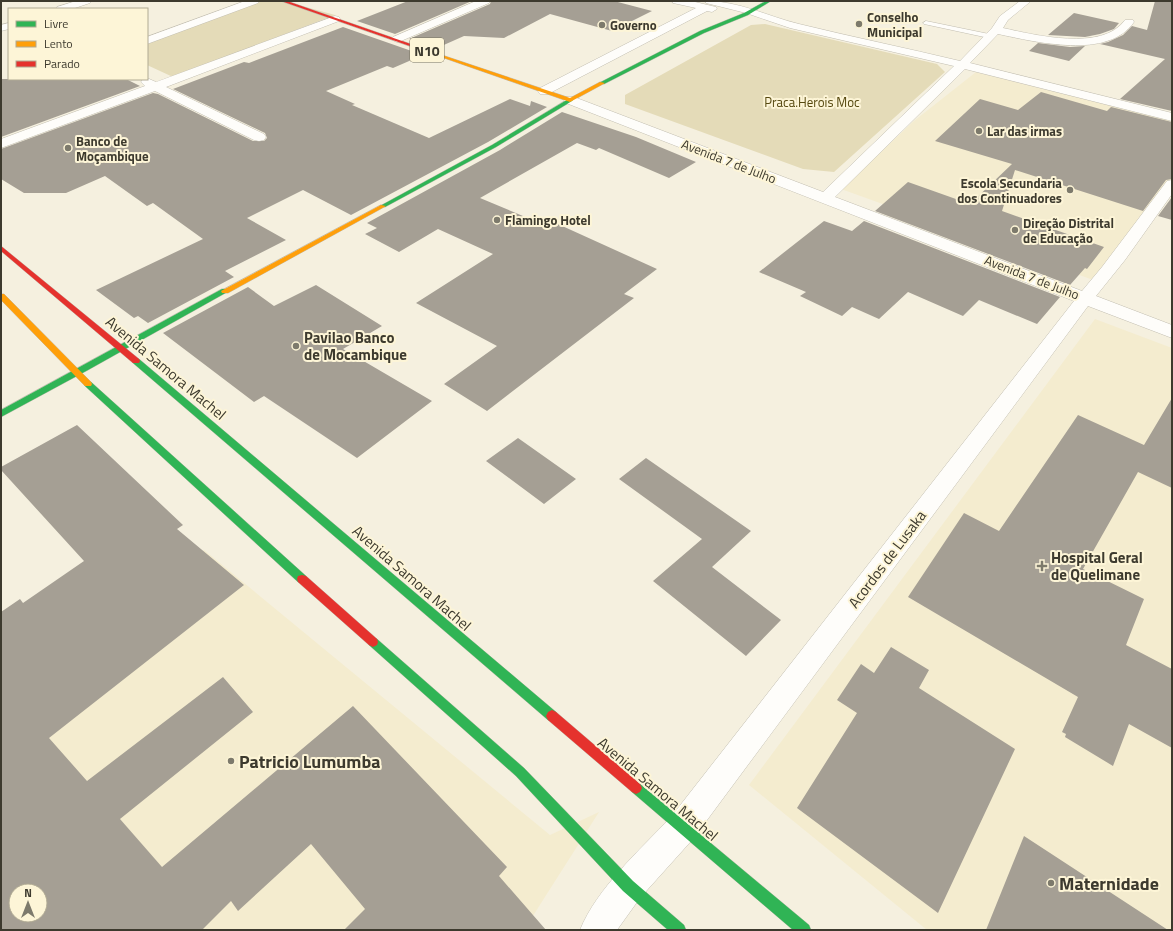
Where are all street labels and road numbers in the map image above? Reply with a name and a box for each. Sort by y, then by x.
road number: N10 [410,38,444,62]
street label: Avenida 7 de Julho [679,134,779,188]
street label: Avenida 7 de Julho [982,250,1082,304]
street label: Avenida Samora Machel [101,311,231,425]
street label: Acordos de Lusaka [842,505,932,613]
street label: Avenida Samora Machel [347,520,477,636]
street label: Avenida Samora Machel [593,732,723,846]

